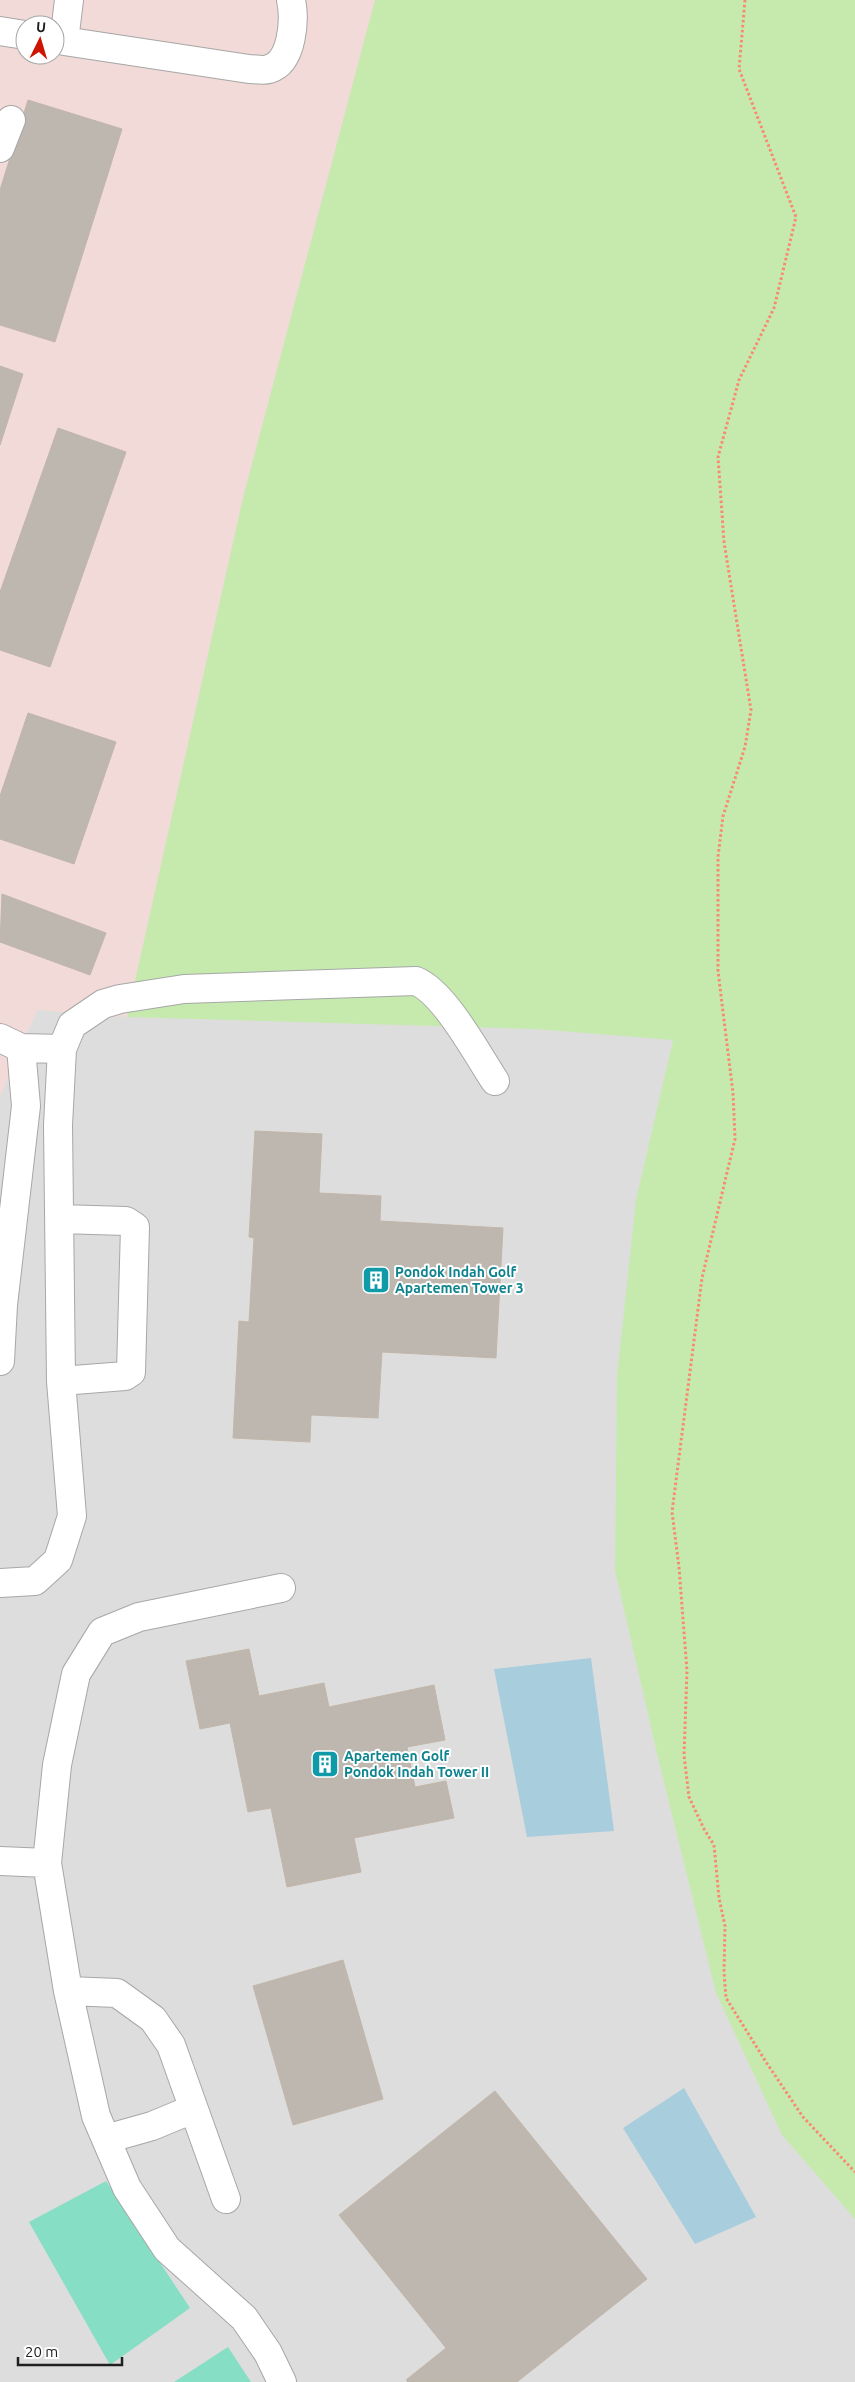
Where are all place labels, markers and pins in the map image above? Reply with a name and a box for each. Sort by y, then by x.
place label: Pondok Indah Golf Apartemen Tower 3 [395,1264,524,1296]
building icon: Pondok Indah Golf Apartemen Tower 3 [361,1265,391,1295]
place label: Apartemen Golf Pondok Indah Tower II [344,1748,489,1780]
building icon: Apartemen Golf Pondok Indah Tower II [310,1749,340,1779]

